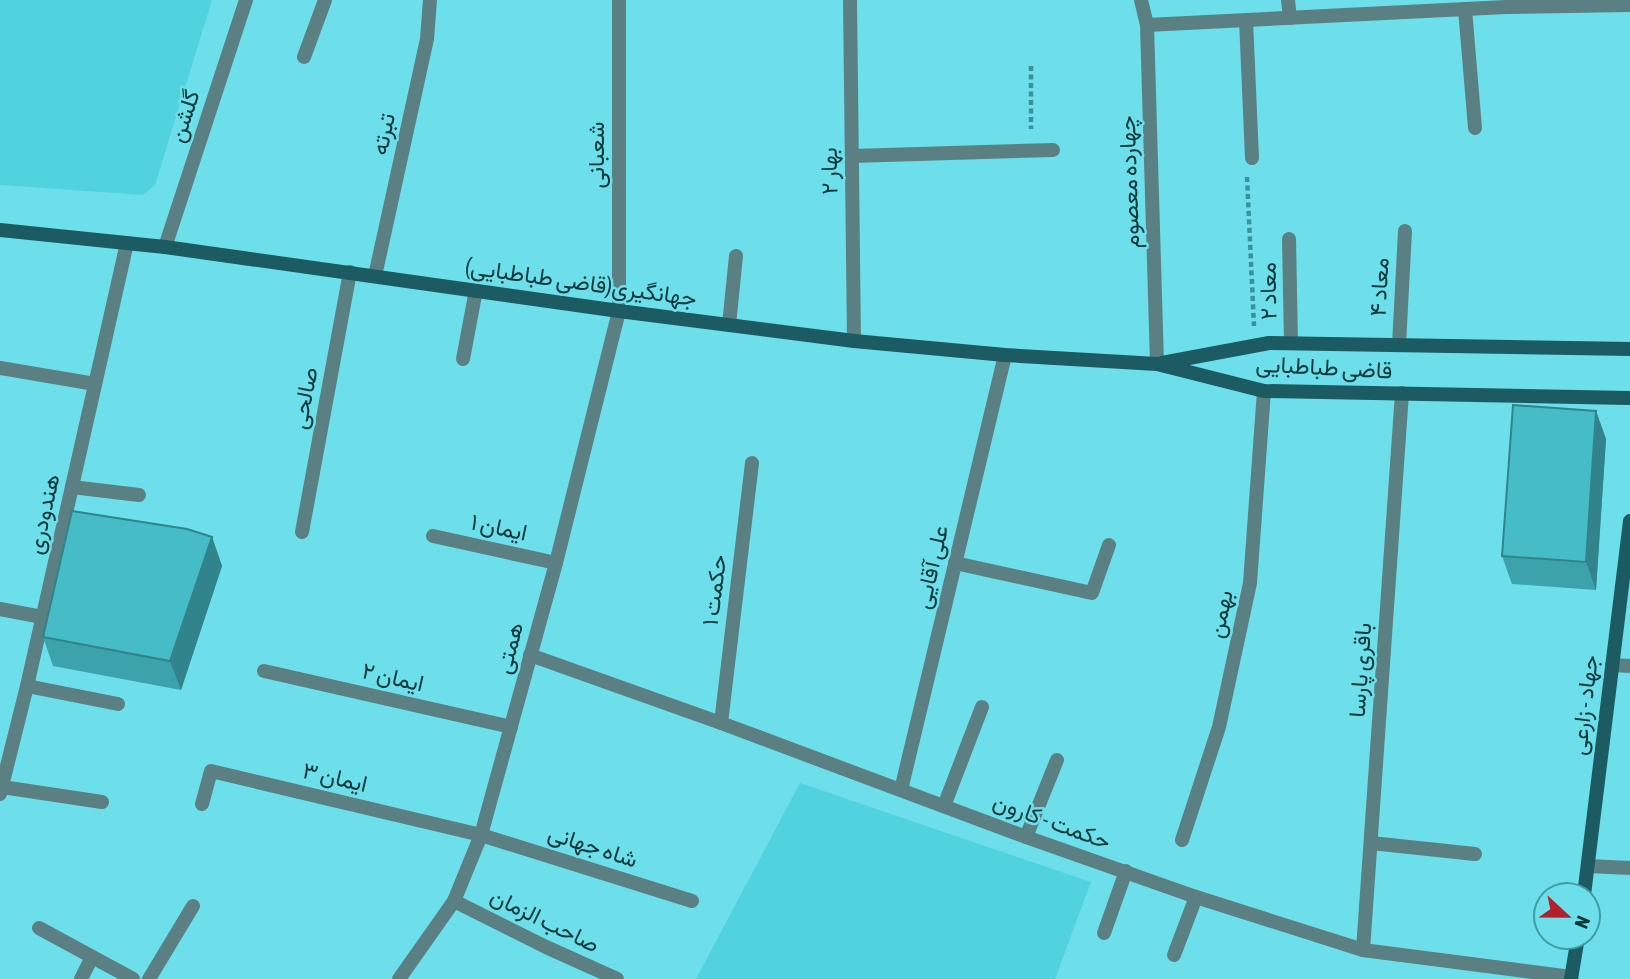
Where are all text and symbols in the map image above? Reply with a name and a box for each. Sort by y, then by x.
street label: گلشن [163,87,206,146]
street label: تبرته [366,111,402,158]
street label: چهارده معصوم [1114,115,1147,249]
street label: شعبانی [583,122,610,188]
street label: بهار ۲ [816,147,844,195]
street label: جهانگیری(قاضی طباطبایی) [463,253,698,313]
street label: معاد ۴ [1364,257,1394,317]
street label: معاد ۲ [1254,262,1282,320]
street label: قاضی طباطبایی [1255,350,1393,385]
street label: صالحی [285,365,324,431]
street label: هندودری [21,471,67,557]
street label: ایمان ۱ [468,508,530,546]
street label: علی آقایی [909,523,954,612]
street label: حکمت ۱ [697,553,731,627]
street label: بهمن [1202,588,1240,641]
street label: همتی [490,619,529,677]
street label: باقری پارسا [1344,622,1379,719]
street label: جهاد - زارعی [1565,654,1605,757]
street label: ایمان ۲ [360,657,426,697]
street label: ایمان ۳ [300,757,370,797]
street label: حکمت - کارون [989,788,1114,856]
street label: شاه جهانی [544,819,641,875]
north arrow [1532,881,1602,951]
street label: صاحب الزمان [485,882,604,959]
text: N [1570,913,1595,932]

